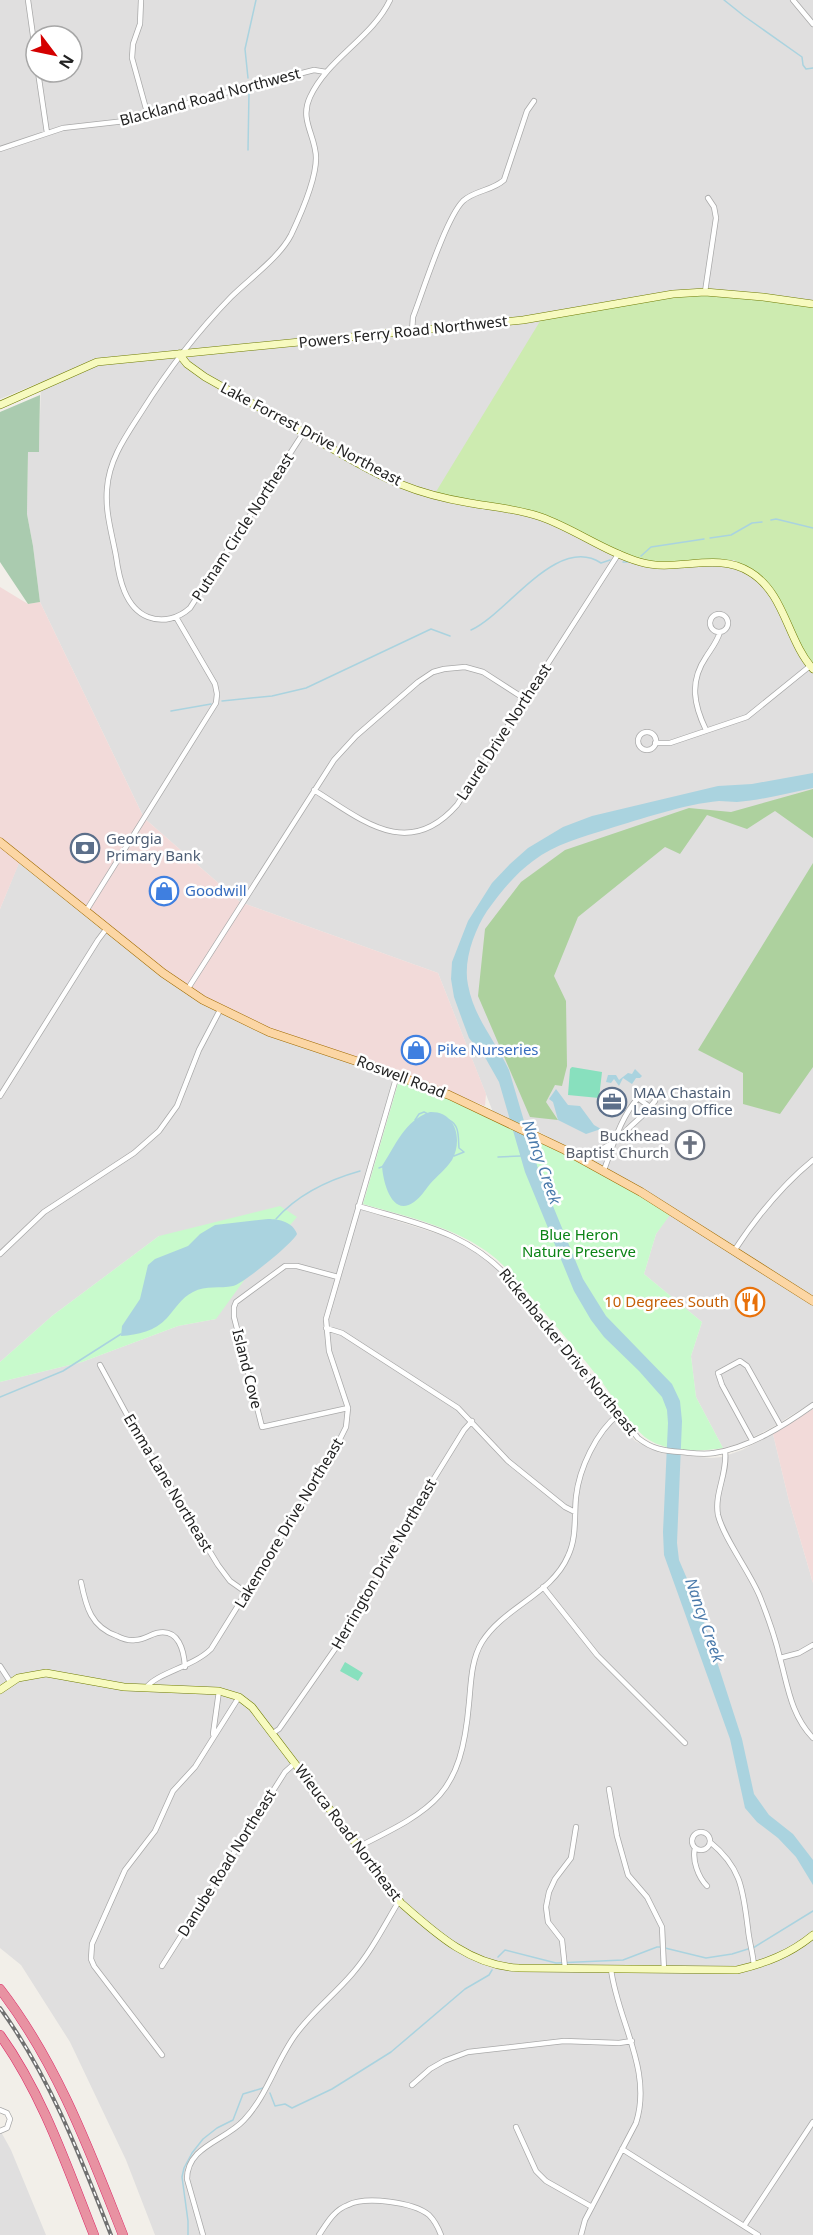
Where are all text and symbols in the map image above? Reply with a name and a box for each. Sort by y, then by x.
north arrow [24,24,84,84]
text: N [54,51,79,73]
street label: Blackland Road Northwest [117,62,303,130]
street label: Powers Ferry Road Northwest [298,310,509,352]
street label: Lake Forrest Drive Northeast [217,377,406,490]
street label: Putnam Circle Northeast [187,448,298,604]
street label: Laurel Drive Northeast [451,659,555,804]
place label: Georgia Primary Bank [106,828,201,865]
bank icon: Georgia Primary Bank [69,832,101,864]
shop icon: Goodwill [148,875,180,907]
place label: Goodwill [185,880,247,900]
shop icon: Pike Nurseries [400,1034,432,1066]
place label: Pike Nurseries [437,1039,539,1059]
street label: Roswell Road [354,1050,449,1102]
place label: MAA Chastain Leasing Office [633,1082,733,1119]
office icon: MAA Chastain Leasing Office [596,1086,628,1118]
water label: Nancy Creek [517,1117,567,1208]
place label: Buckhead Baptist Church [565,1125,669,1162]
church icon: Buckhead Baptist Church [674,1129,706,1161]
park label: Blue Heron Nature Preserve [522,1224,636,1261]
street label: Rickenbacker Drive Northeast [495,1264,643,1439]
restaurant icon: 10 Degrees South [734,1286,766,1318]
place label: 10 Degrees South [604,1291,729,1311]
street label: Island Cove [228,1327,268,1411]
street label: Emma Lane Northeast [120,1410,218,1556]
street label: Lakemoore Drive Northeast [229,1433,347,1611]
street label: Herrington Drive Northeast [326,1474,441,1652]
water label: Nancy Creek [680,1575,730,1666]
street label: Wieuca Road Northeast [291,1760,407,1905]
street label: Danube Road Northeast [173,1784,280,1940]

